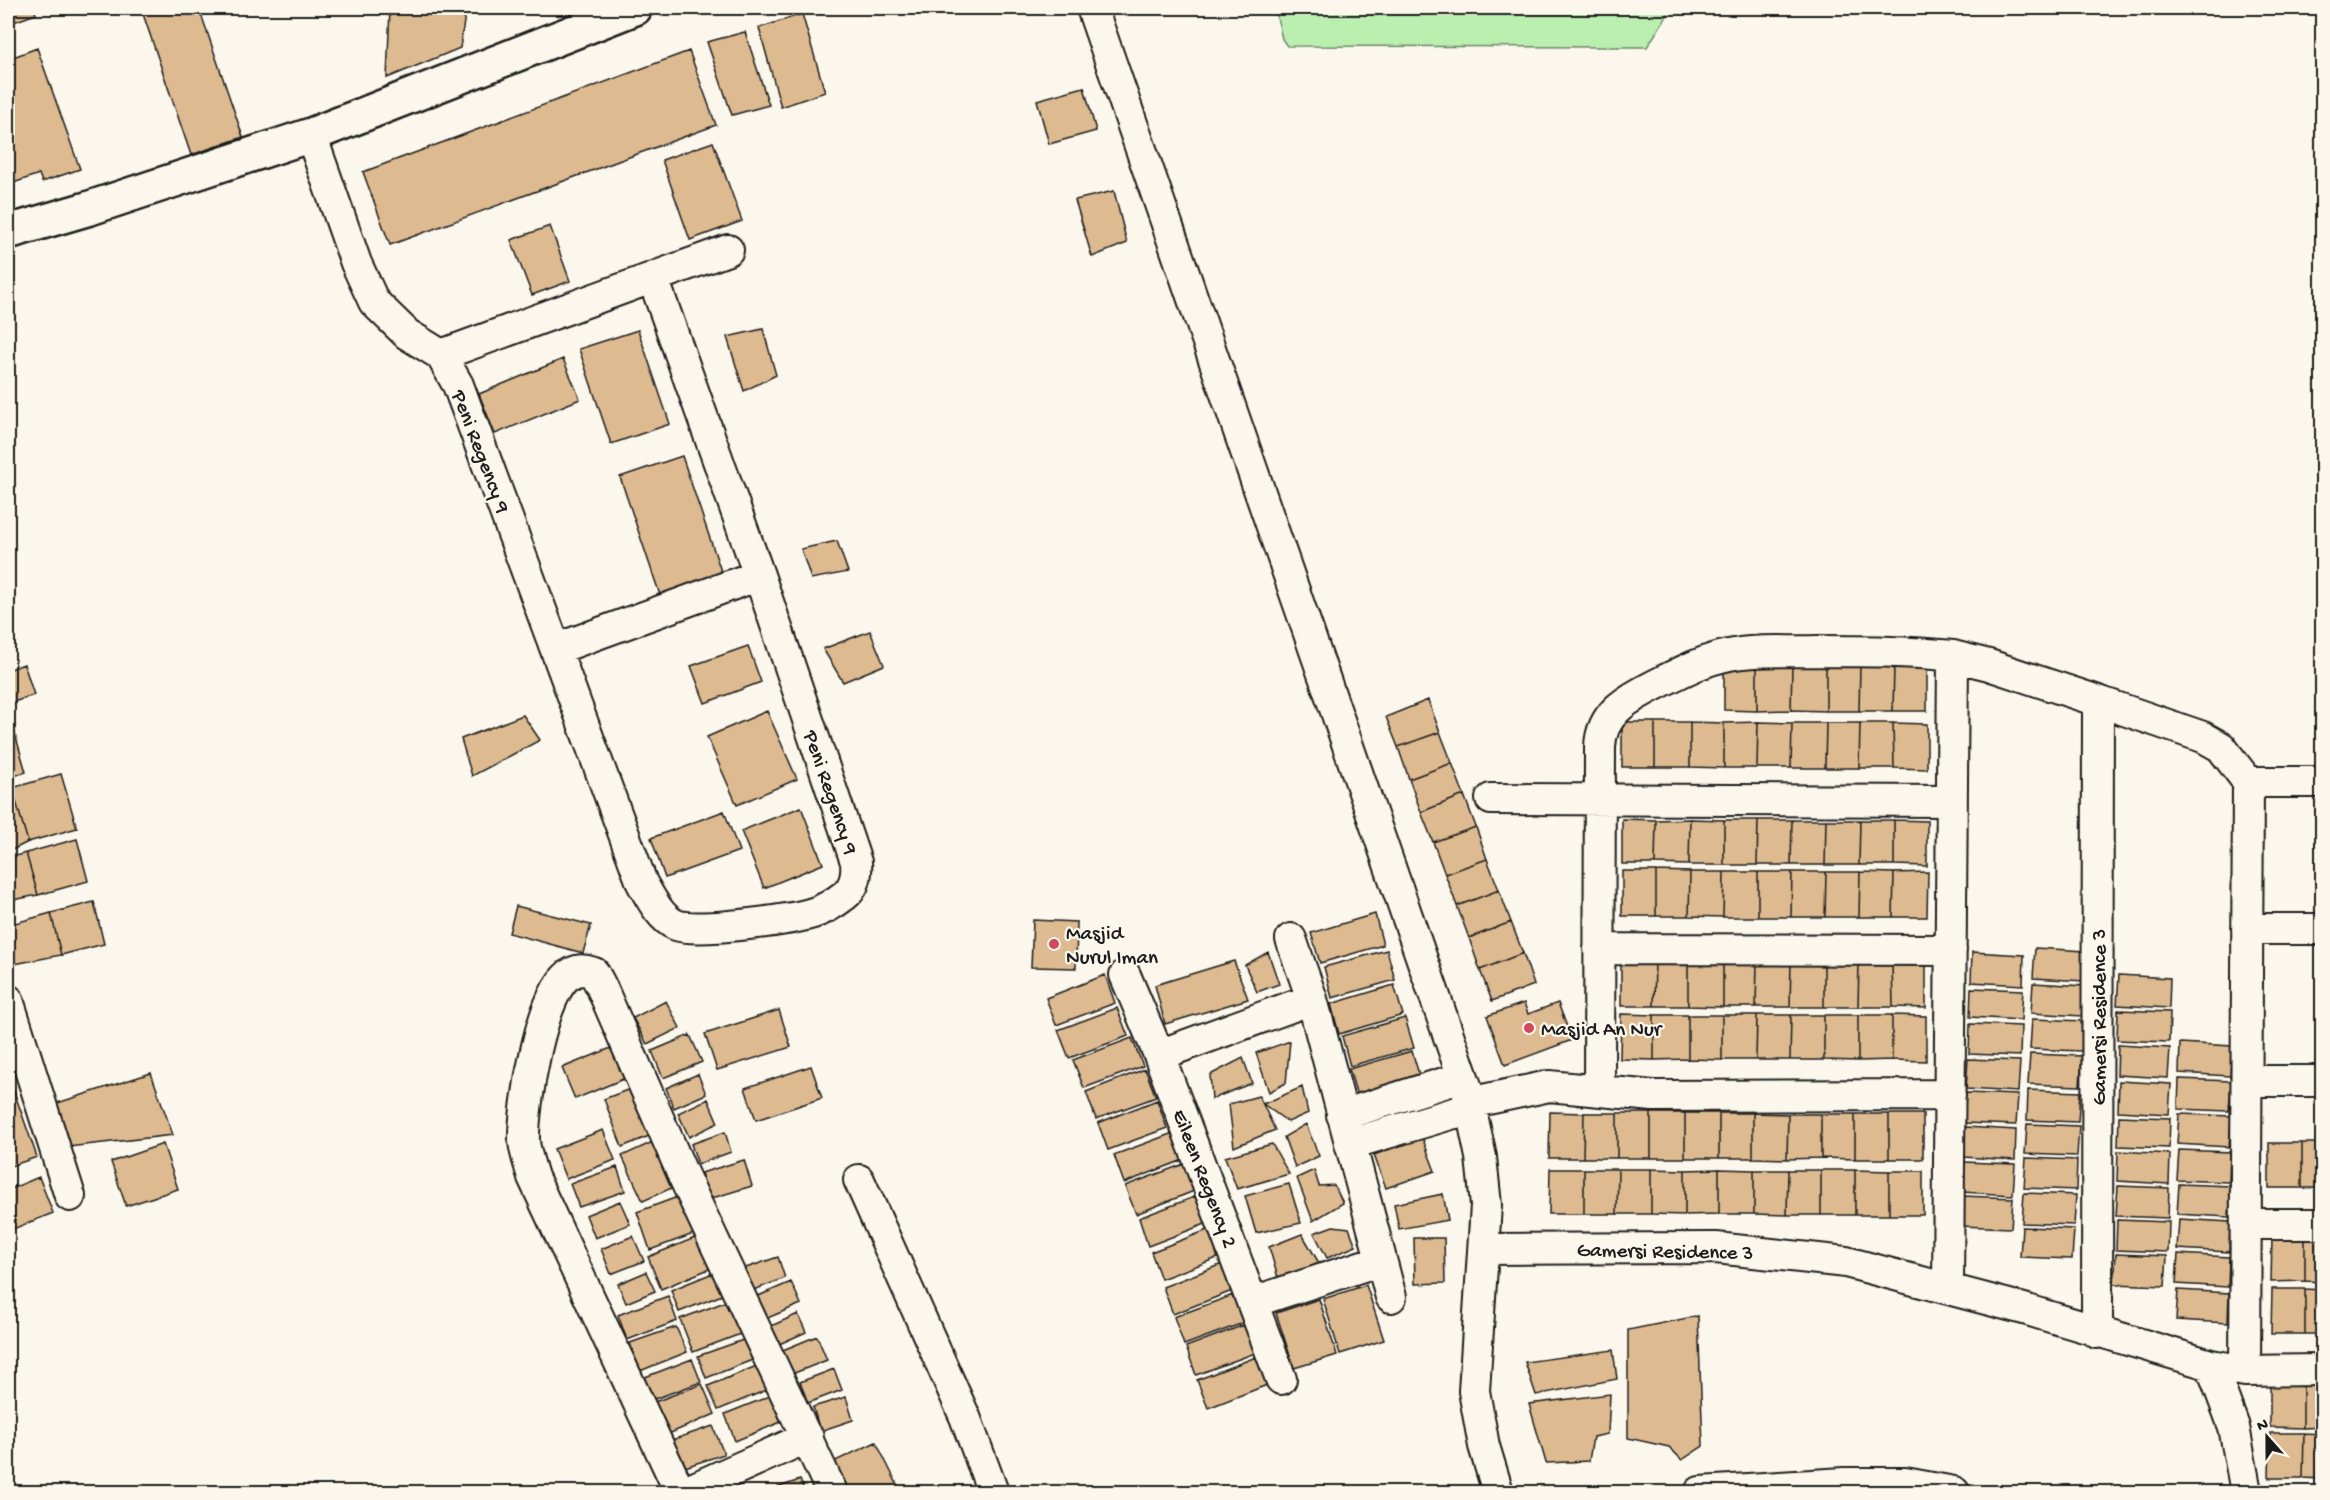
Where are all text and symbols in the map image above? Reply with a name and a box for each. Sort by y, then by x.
street label: Peni Regency 9 [444,386,514,518]
street label: Peni Regency 9 [795,727,862,859]
place label: Masjid Nurul Iman [1066,923,1158,972]
street label: Gamersi Residence 3 [2089,929,2114,1105]
marker: Masjid Nurul Iman [1047,937,1061,951]
place label: Masjid An Nur [1541,1019,1663,1044]
marker: Masjid An Nur [1522,1021,1536,1035]
street label: Eileen Regency 2 [1165,1107,1241,1252]
street label: Gamersi Residence 3 [1577,1239,1753,1268]
north arrow [2237,1407,2297,1467]
text: N [2255,1415,2272,1437]

